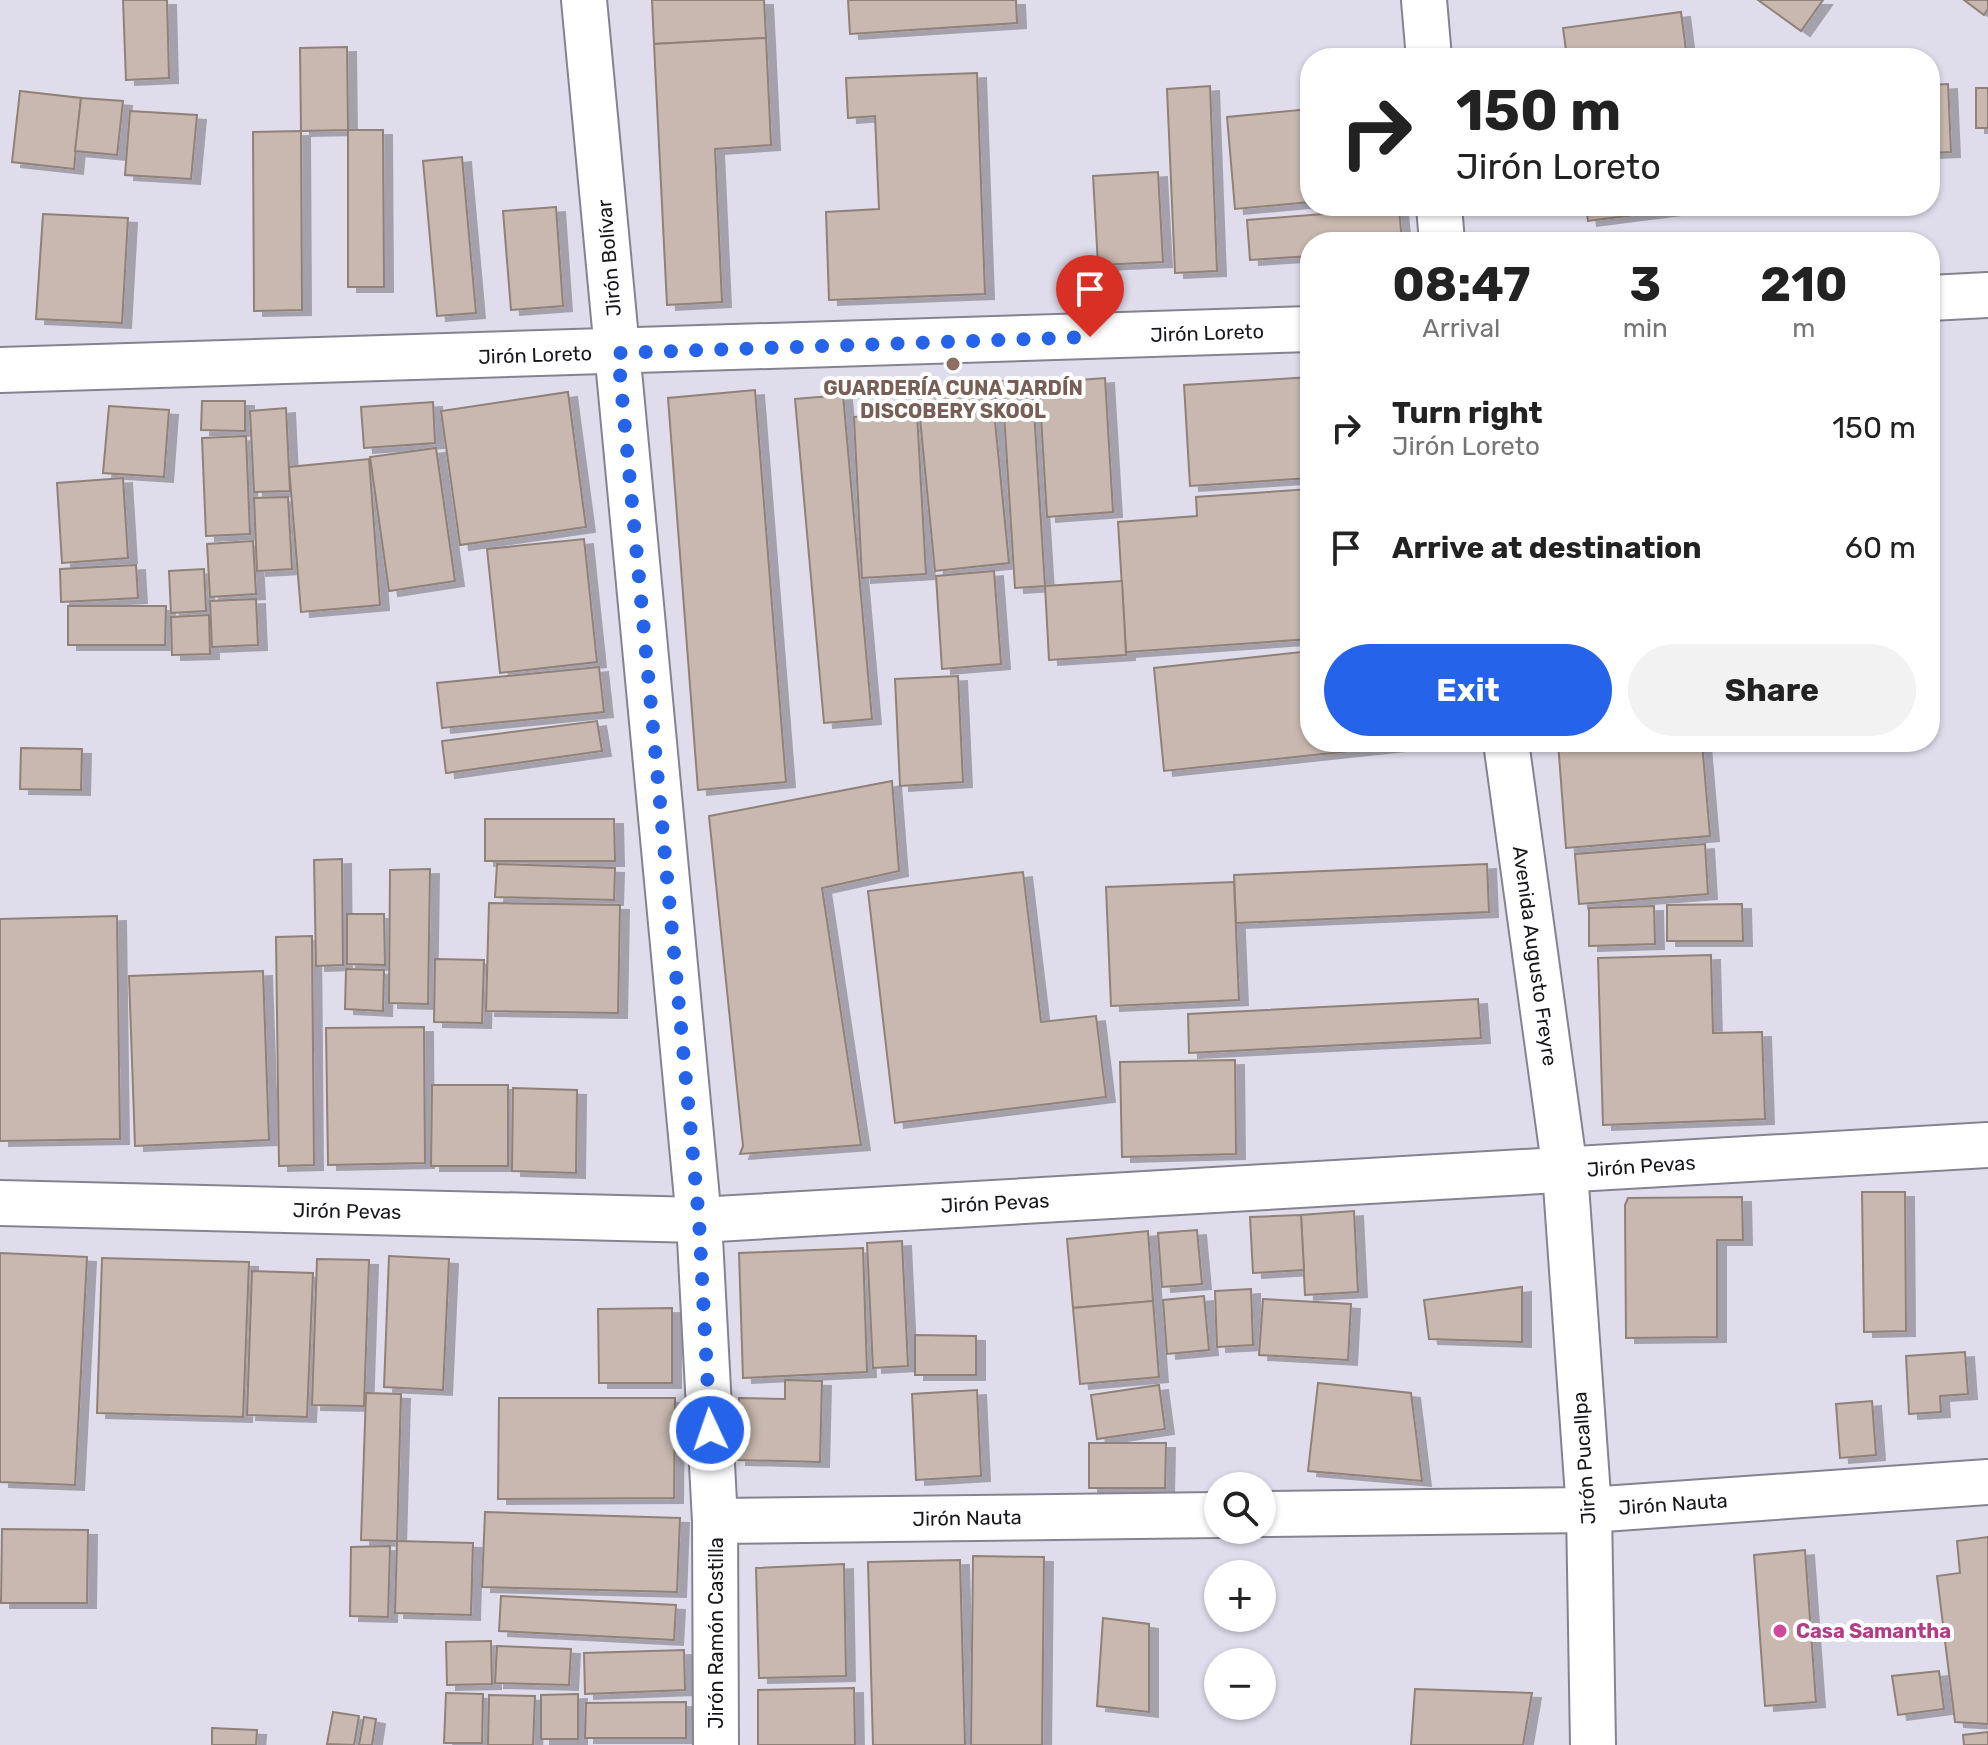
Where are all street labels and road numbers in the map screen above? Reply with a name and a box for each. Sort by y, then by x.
street label: Jirón Bolívar [592,198,626,317]
street label: Jirón Loreto [1150,319,1264,347]
street label: Jirón Loreto [478,341,592,369]
street label: Avenida Augusto Freyre [1508,844,1562,1068]
street label: Jirón Pevas [1586,1150,1696,1182]
street label: Jirón Pevas [940,1188,1050,1218]
street label: Jirón Pevas [292,1198,402,1224]
street label: Jirón Pucallpa [1567,1391,1601,1525]
street label: Jirón Nauta [1618,1488,1728,1520]
street label: Jirón Nauta [912,1505,1022,1531]
street label: Jirón Ramón Castilla [704,1537,728,1729]

